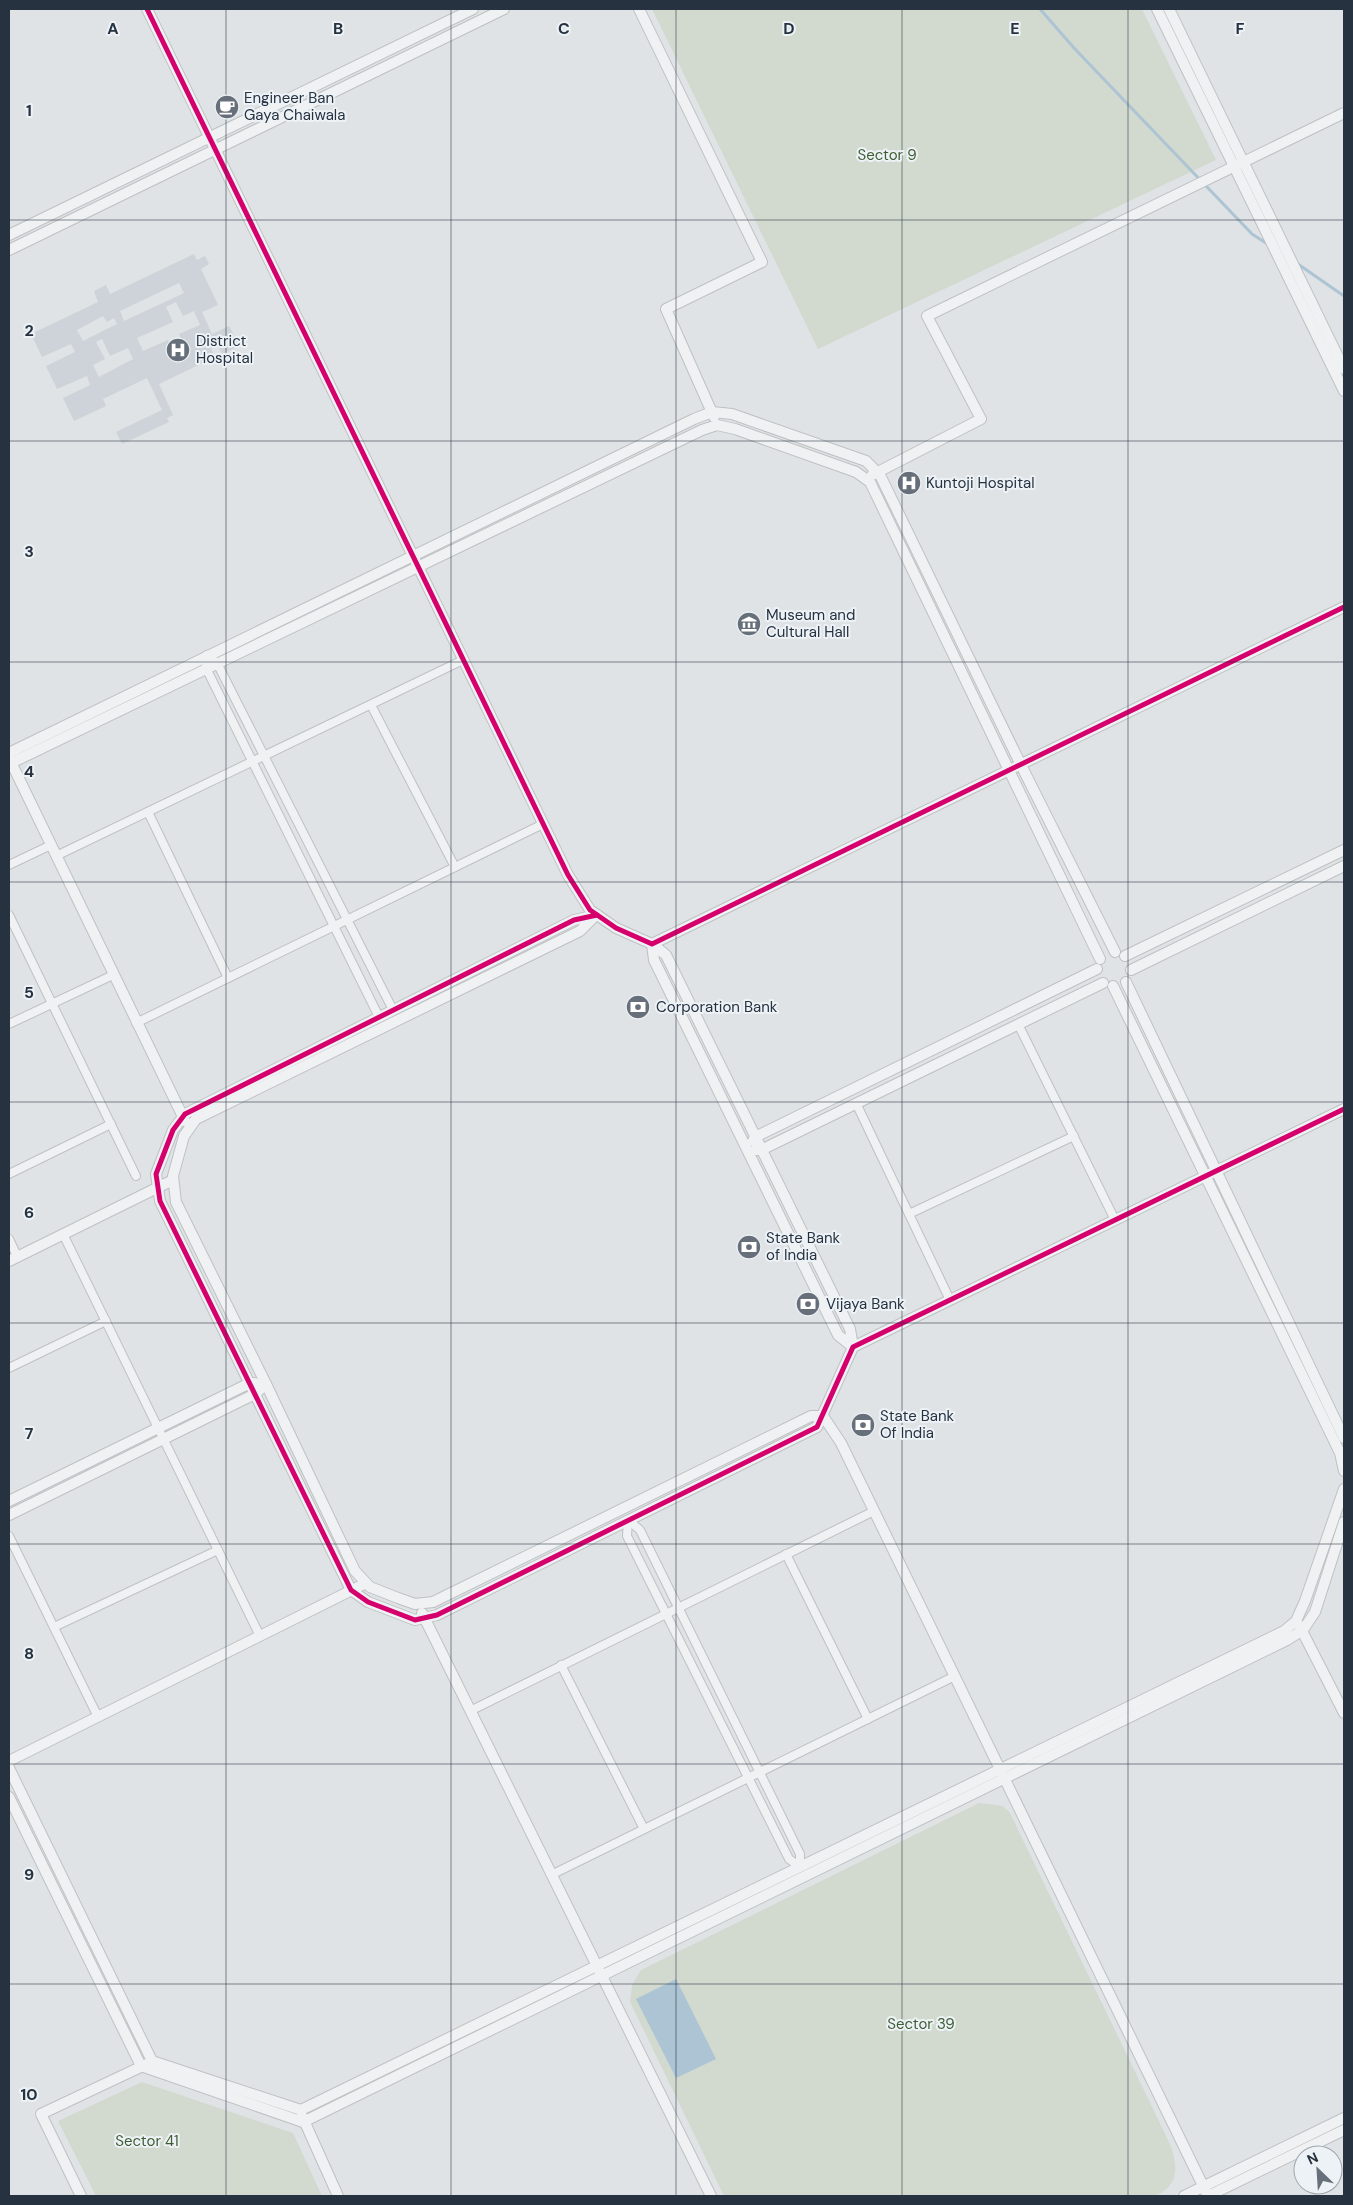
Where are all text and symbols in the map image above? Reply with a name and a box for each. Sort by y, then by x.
text: A [107,18,119,39]
text: B [333,18,343,39]
text: C [558,18,570,39]
text: D [783,18,795,39]
text: E [1010,18,1020,39]
text: F [1236,18,1245,39]
place label: Engineer Ban Gaya Chaiwala [244,88,345,125]
cafe icon: Engineer Ban Gaya Chaiwala [214,94,240,120]
text: 1 [26,100,32,121]
park label: Sector 9 [857,145,917,165]
text: 2 [24,320,34,341]
place label: District Hospital [196,331,253,368]
hospital icon: District Hospital [165,337,191,363]
hospital icon: Kuntoji Hospital [896,470,922,496]
place label: Kuntoji Hospital [926,473,1035,493]
text: 3 [24,541,34,562]
place label: Museum and Cultural Hall [766,605,855,642]
museum icon: Museum and Cultural Hall [736,611,762,637]
text: 4 [24,761,34,782]
text: 5 [24,982,34,1003]
bank icon: Corporation Bank [625,994,651,1020]
place label: Corporation Bank [656,997,778,1017]
text: 6 [24,1202,34,1223]
place label: State Bank of India [766,1228,841,1265]
bank icon: State Bank of India [736,1234,762,1260]
bank icon: Vijaya Bank [795,1291,821,1317]
place label: Vijaya Bank [826,1294,905,1314]
place label: State Bank Of India [880,1406,955,1443]
bank icon: State Bank Of India [850,1412,876,1438]
text: 7 [25,1423,34,1444]
text: 8 [24,1643,34,1664]
text: 9 [24,1864,34,1885]
park label: Sector 39 [887,2014,955,2034]
text: 10 [20,2084,38,2105]
park label: Sector 41 [115,2131,179,2151]
north arrow [1293,2145,1343,2195]
text: N [1304,2148,1321,2169]

